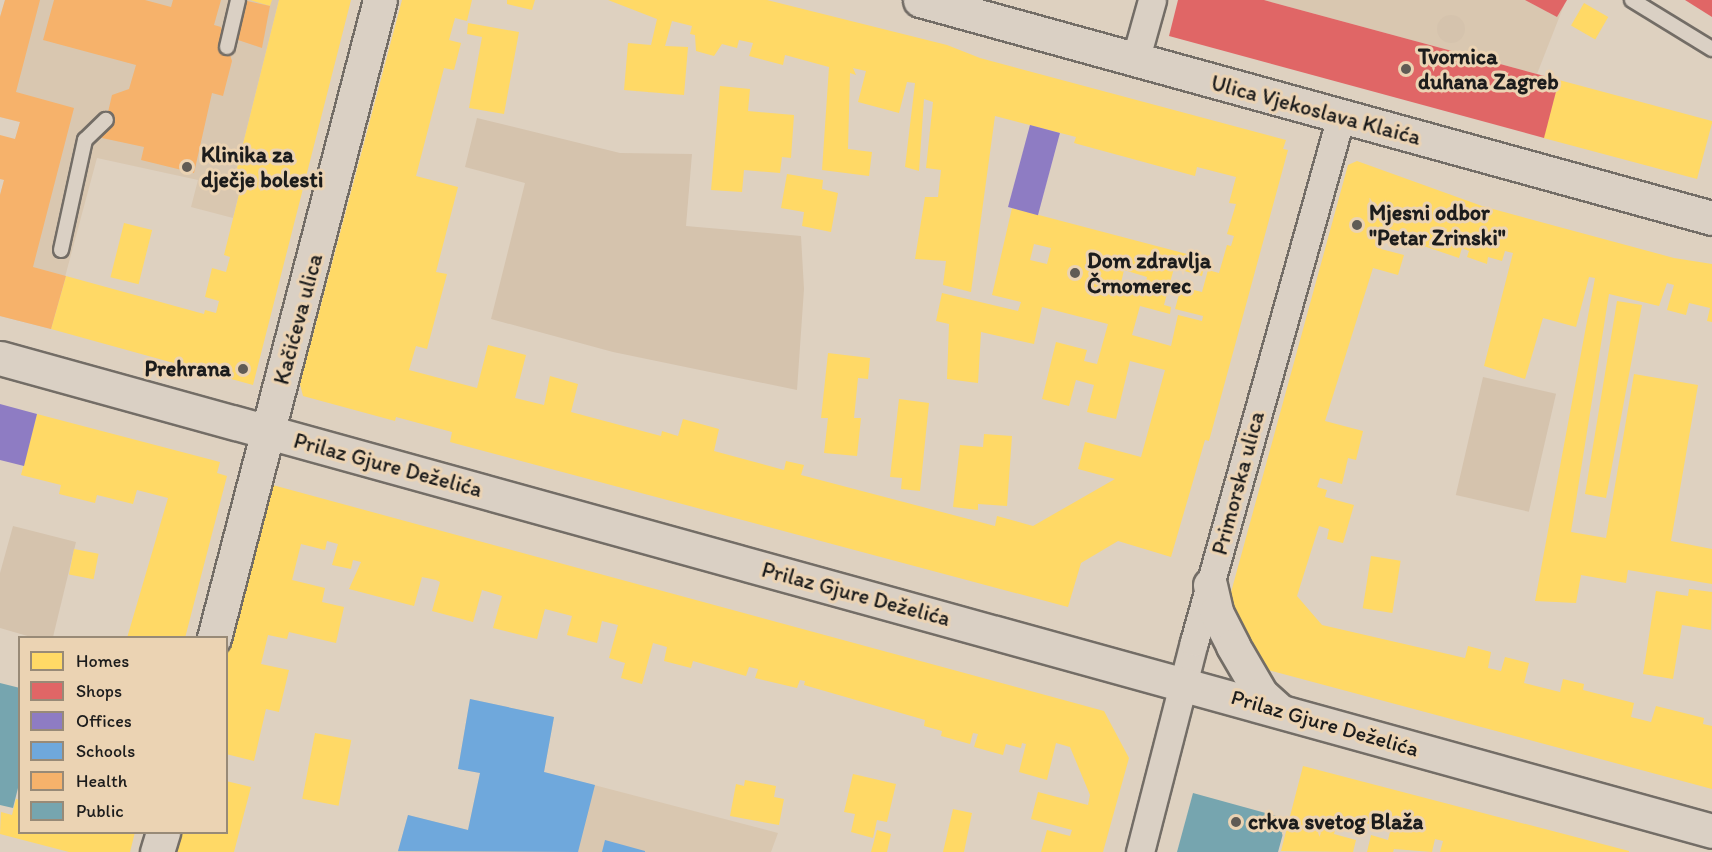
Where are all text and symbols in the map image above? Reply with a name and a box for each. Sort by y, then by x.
place label: Tvornica duhana Zagreb [1418,43,1559,94]
marker: Tvornica duhana Zagreb [1399,62,1413,76]
street label: Ulica Vjekoslava Klaića [1208,69,1424,151]
place label: Klinika za dječje bolesti [201,141,323,192]
marker: Klinika za dječje bolesti [178,158,196,176]
place label: Mjesni odbor "Petar Zrinski" [1369,199,1505,250]
marker: Mjesni odbor "Petar Zrinski" [1350,218,1364,232]
place label: Dom zdravlja Črnomerec [1087,247,1211,298]
street label: Kačićeva ulica [268,251,328,387]
marker: Dom zdravlja Črnomerec [1068,266,1082,280]
place label: Prehrana [145,356,231,382]
marker: Prehrana [236,362,250,376]
street label: Primorska ulica [1206,408,1270,558]
street label: Prilaz Gjure Deželića [290,427,486,503]
street label: Prilaz Gjure Deželića [758,556,954,632]
legend [18,636,228,834]
text: Homes [76,650,129,672]
text: Shops [76,680,122,702]
street label: Prilaz Gjure Deželića [1228,683,1422,763]
text: Offices [76,710,132,732]
text: Schools [76,740,135,762]
text: Health [76,770,127,792]
text: Public [76,800,124,822]
place label: crkva svetog Blaža [1248,809,1424,835]
marker: crkva svetog Blaža [1229,815,1243,829]

